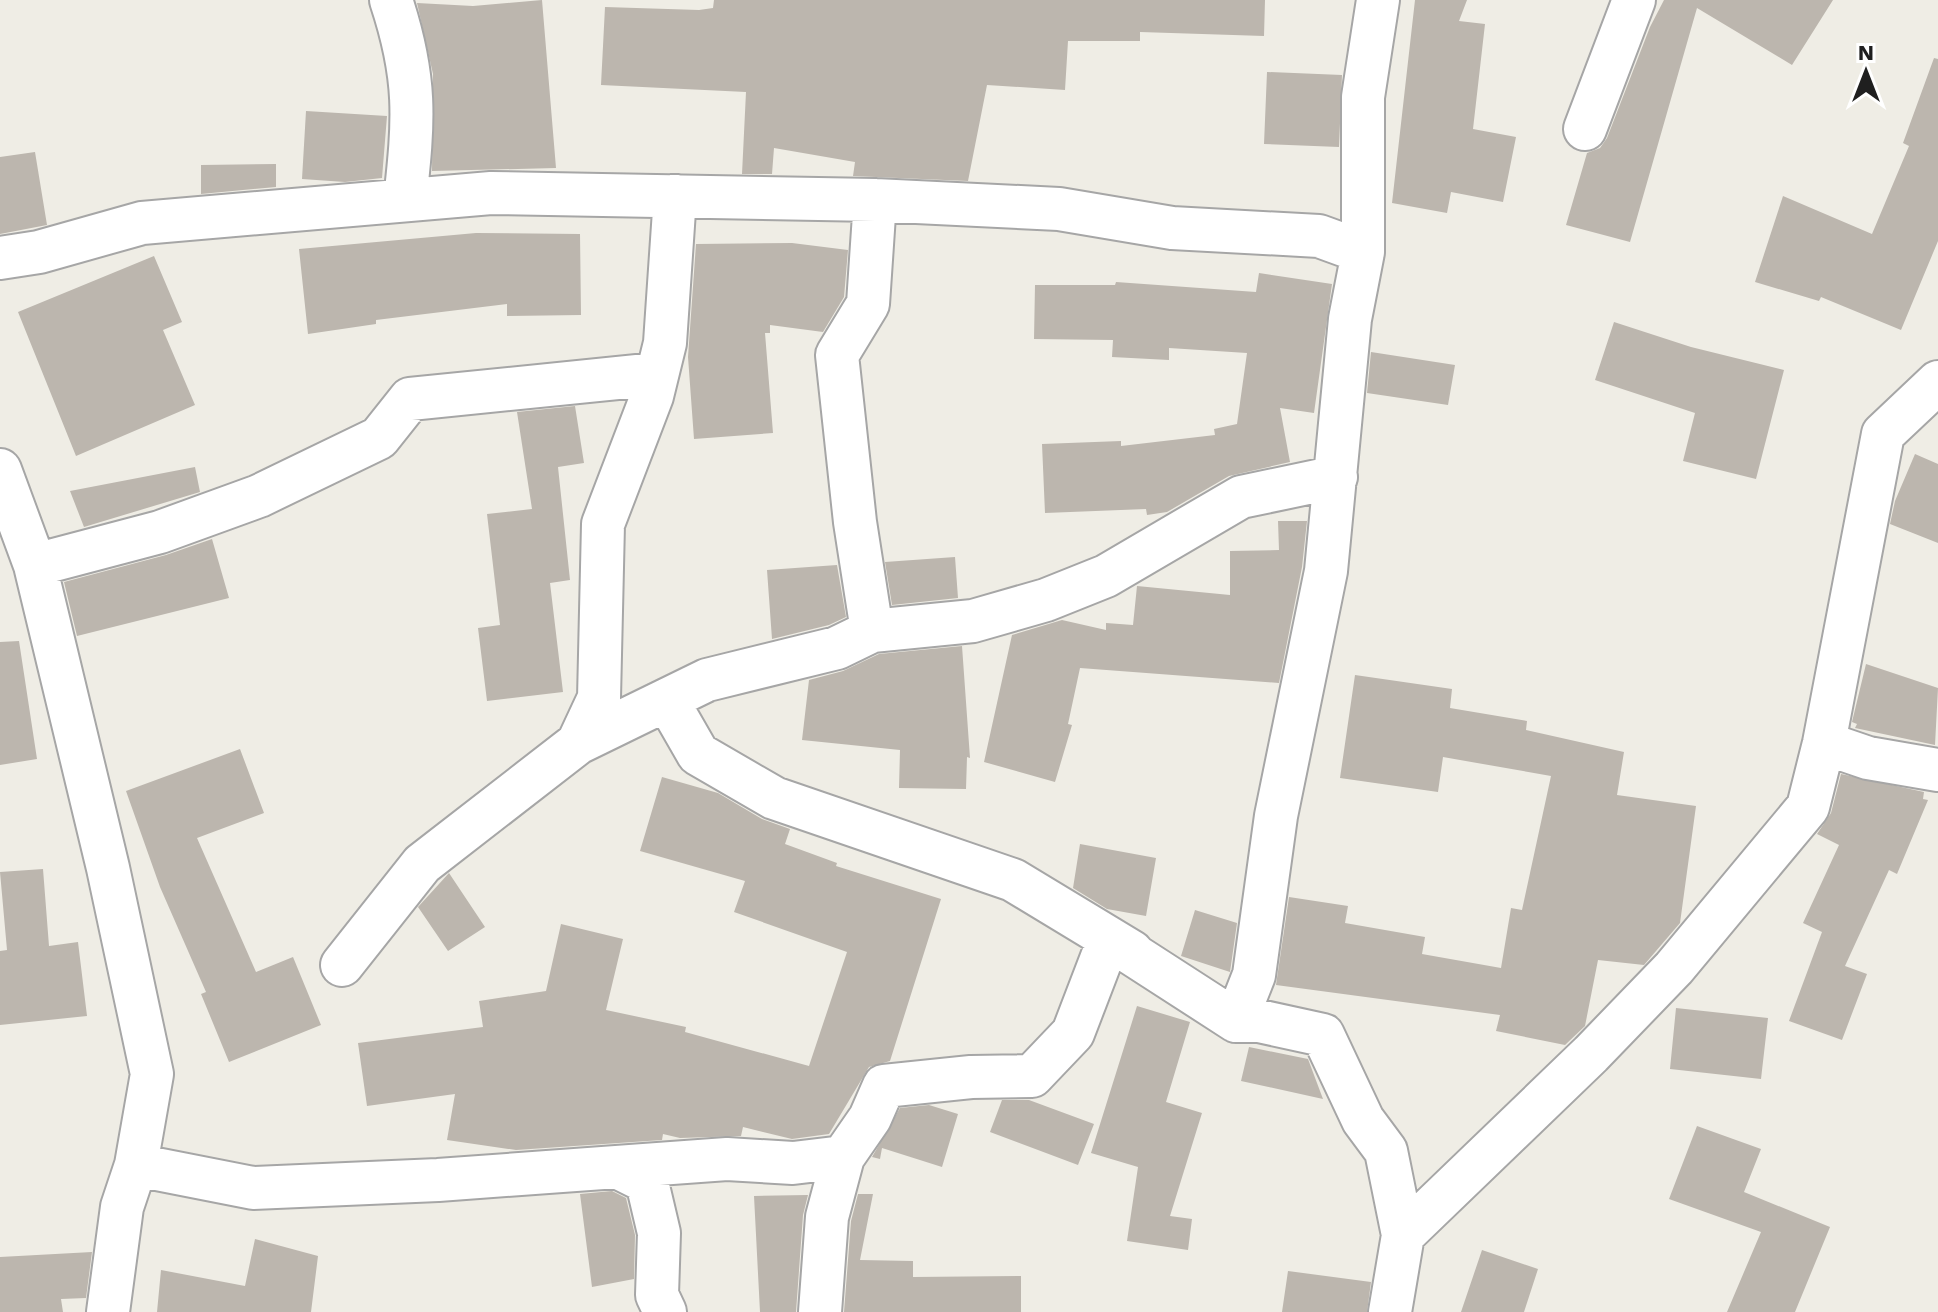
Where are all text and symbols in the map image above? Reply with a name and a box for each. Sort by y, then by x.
north arrow [1826,32,1906,112]
text: N [1858,40,1874,65]

